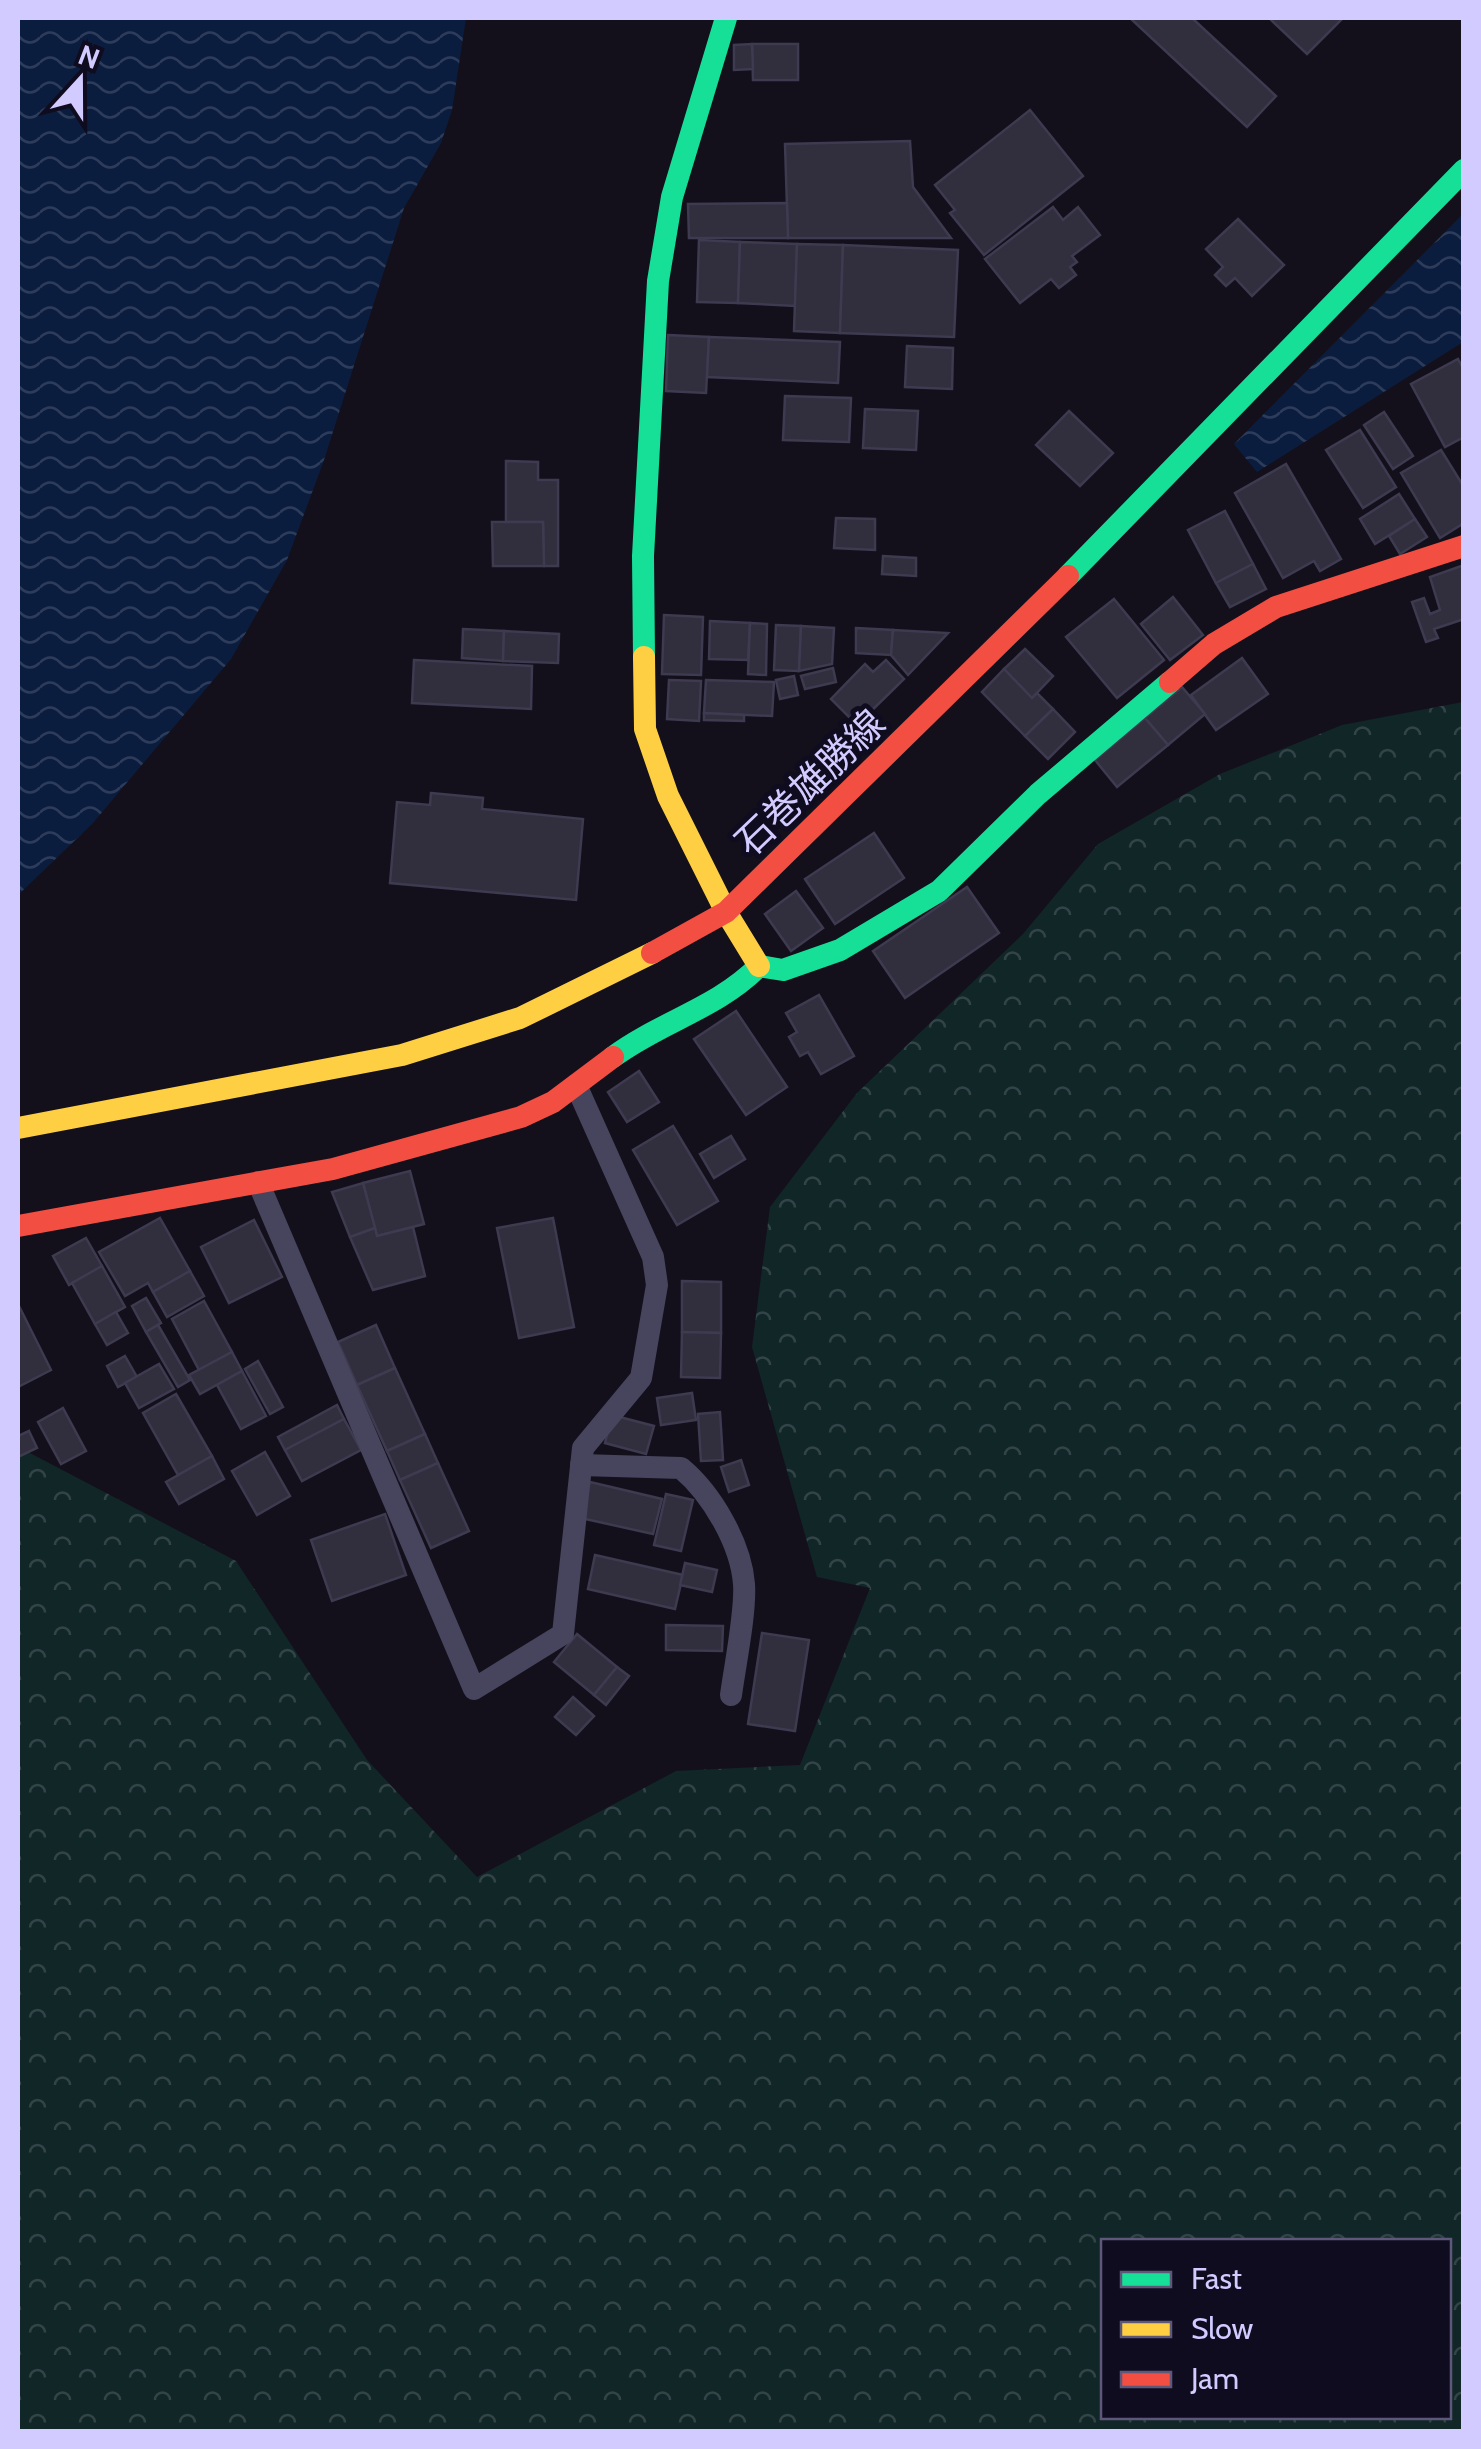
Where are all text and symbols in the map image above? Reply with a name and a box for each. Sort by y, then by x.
north arrow [30,30,130,130]
text: N [74,37,104,76]
street label: 石巻雄勝線 [725,700,894,866]
legend [1101,2239,1451,2419]
text: Fast [1191,2260,1242,2297]
text: Slow [1191,2310,1254,2347]
text: Jam [1190,2360,1239,2397]

